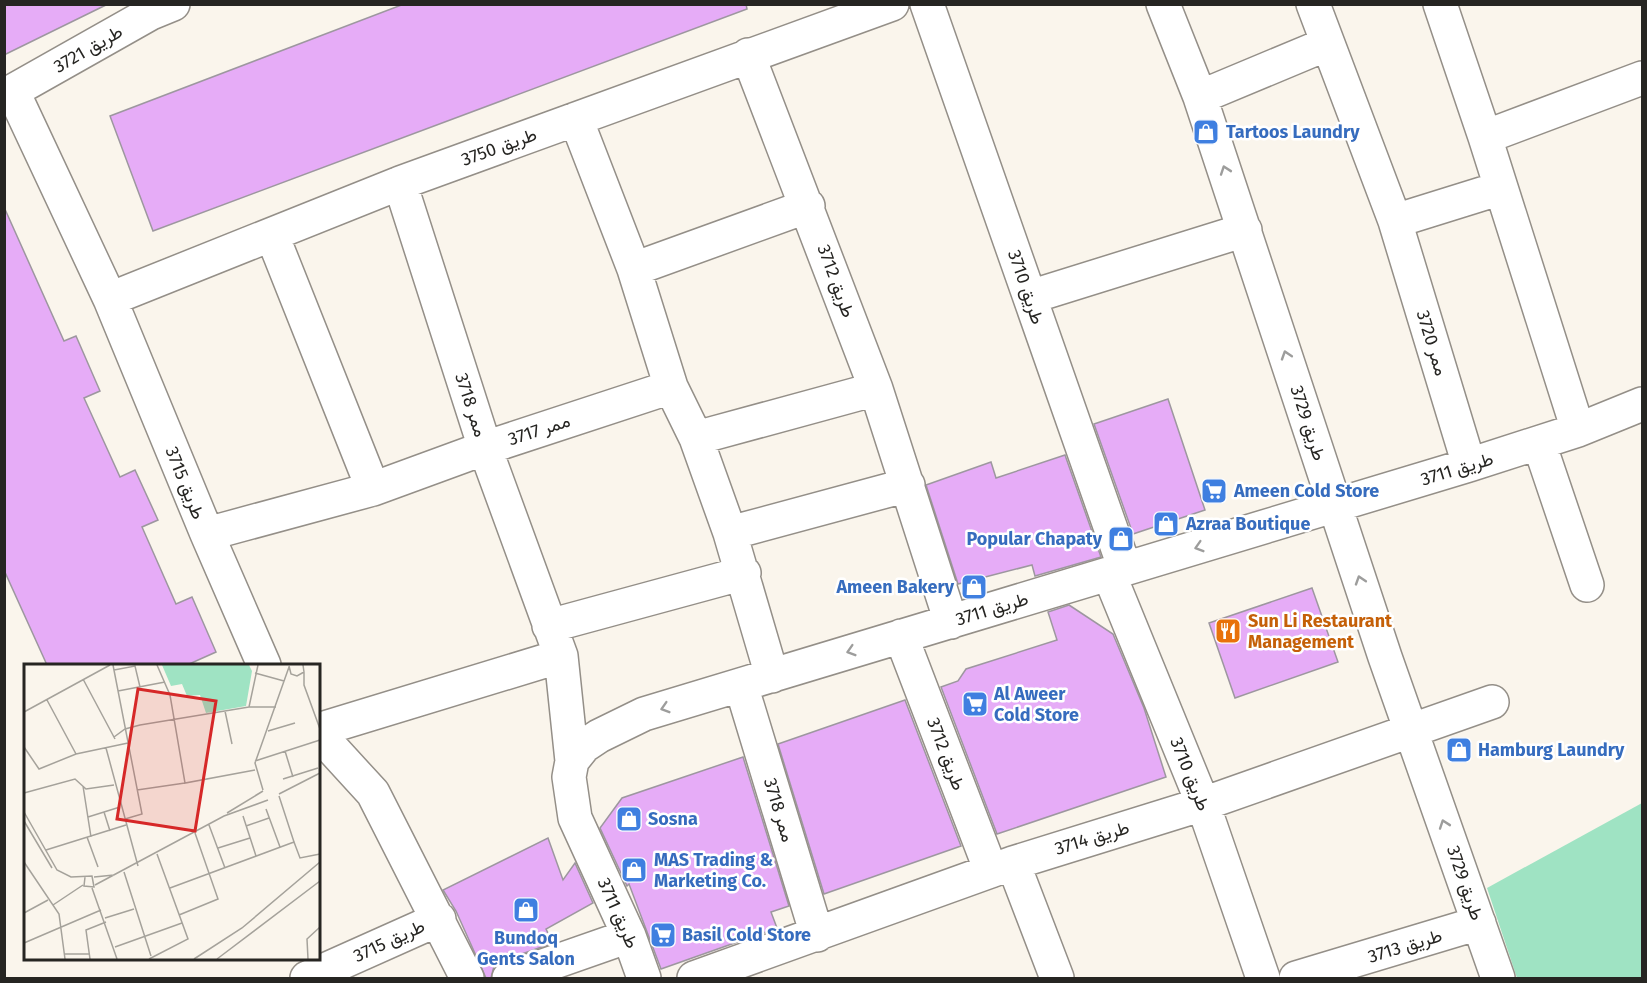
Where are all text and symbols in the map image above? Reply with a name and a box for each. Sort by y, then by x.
street label: طريق 3721 [50,21,126,77]
shop icon: Tartoos Laundry [1191,117,1221,147]
place label: Tartoos Laundry [1226,121,1360,143]
street label: طريق 3750 [458,123,540,171]
one-way arrow [1220,165,1232,176]
street label: طريق 3712 [813,241,859,321]
street label: طريق 3710 [1003,247,1049,327]
street label: ممر 3720 [1412,308,1452,378]
one-way arrow [1281,350,1293,361]
street label: ممر 3718 [450,370,492,440]
street label: طريق 3729 [1286,383,1330,463]
street label: ممر 3717 [505,410,573,450]
street label: طريق 3715 [161,444,209,522]
street label: طريق 3711 [1418,448,1496,490]
supermarket icon: Ameen Cold Store [1199,476,1229,506]
place label: Ameen Cold Store [1233,480,1379,502]
shop icon: Azraa Boutique [1151,509,1181,539]
place label: Azraa Boutique [1185,513,1310,535]
shop icon: Popular Chapaty [1106,524,1136,554]
place label: Popular Chapaty [967,528,1103,550]
one-way arrow [1194,540,1205,552]
shop icon: Ameen Bakery [959,572,989,602]
one-way arrow [1354,575,1367,586]
place label: Ameen Bakery [835,576,955,598]
street label: طريق 3711 [953,588,1031,630]
place label: Sun Li Restaurant Management [1248,610,1393,653]
restaurant icon: Sun Li Restaurant Management [1213,616,1243,646]
one-way arrow [846,644,857,656]
inset map [24,664,320,959]
place label: Al Aweer Cold Store [993,683,1079,726]
supermarket icon: Al Aweer Cold Store [960,689,990,719]
one-way arrow [660,701,671,713]
street label: طريق 3712 [922,714,970,794]
street label: طريق 3710 [1165,734,1215,814]
shop icon: Hamburg Laundry [1444,735,1474,765]
place label: Hamburg Laundry [1478,739,1625,761]
street label: ممر 3718 [759,775,799,845]
shop icon: Sosna [614,804,644,834]
place label: Sosna [648,808,698,830]
street label: طريق 3714 [1052,816,1132,860]
one-way arrow [1439,819,1452,830]
street label: طريق 3729 [1442,843,1488,923]
place label: MAS Trading & Marketing Co. [654,849,773,892]
shop icon: MAS Trading & Marketing Co. [619,855,649,885]
street label: طريق 3711 [593,874,643,952]
shop icon: Bundoq Gents Salon [511,895,541,925]
street label: طريق 3715 [350,915,428,967]
supermarket icon: Basil Cold Store [648,920,678,950]
place label: Basil Cold Store [682,924,811,946]
street label: طريق 3713 [1365,924,1445,968]
place label: Bundoq Gents Salon [477,927,575,970]

